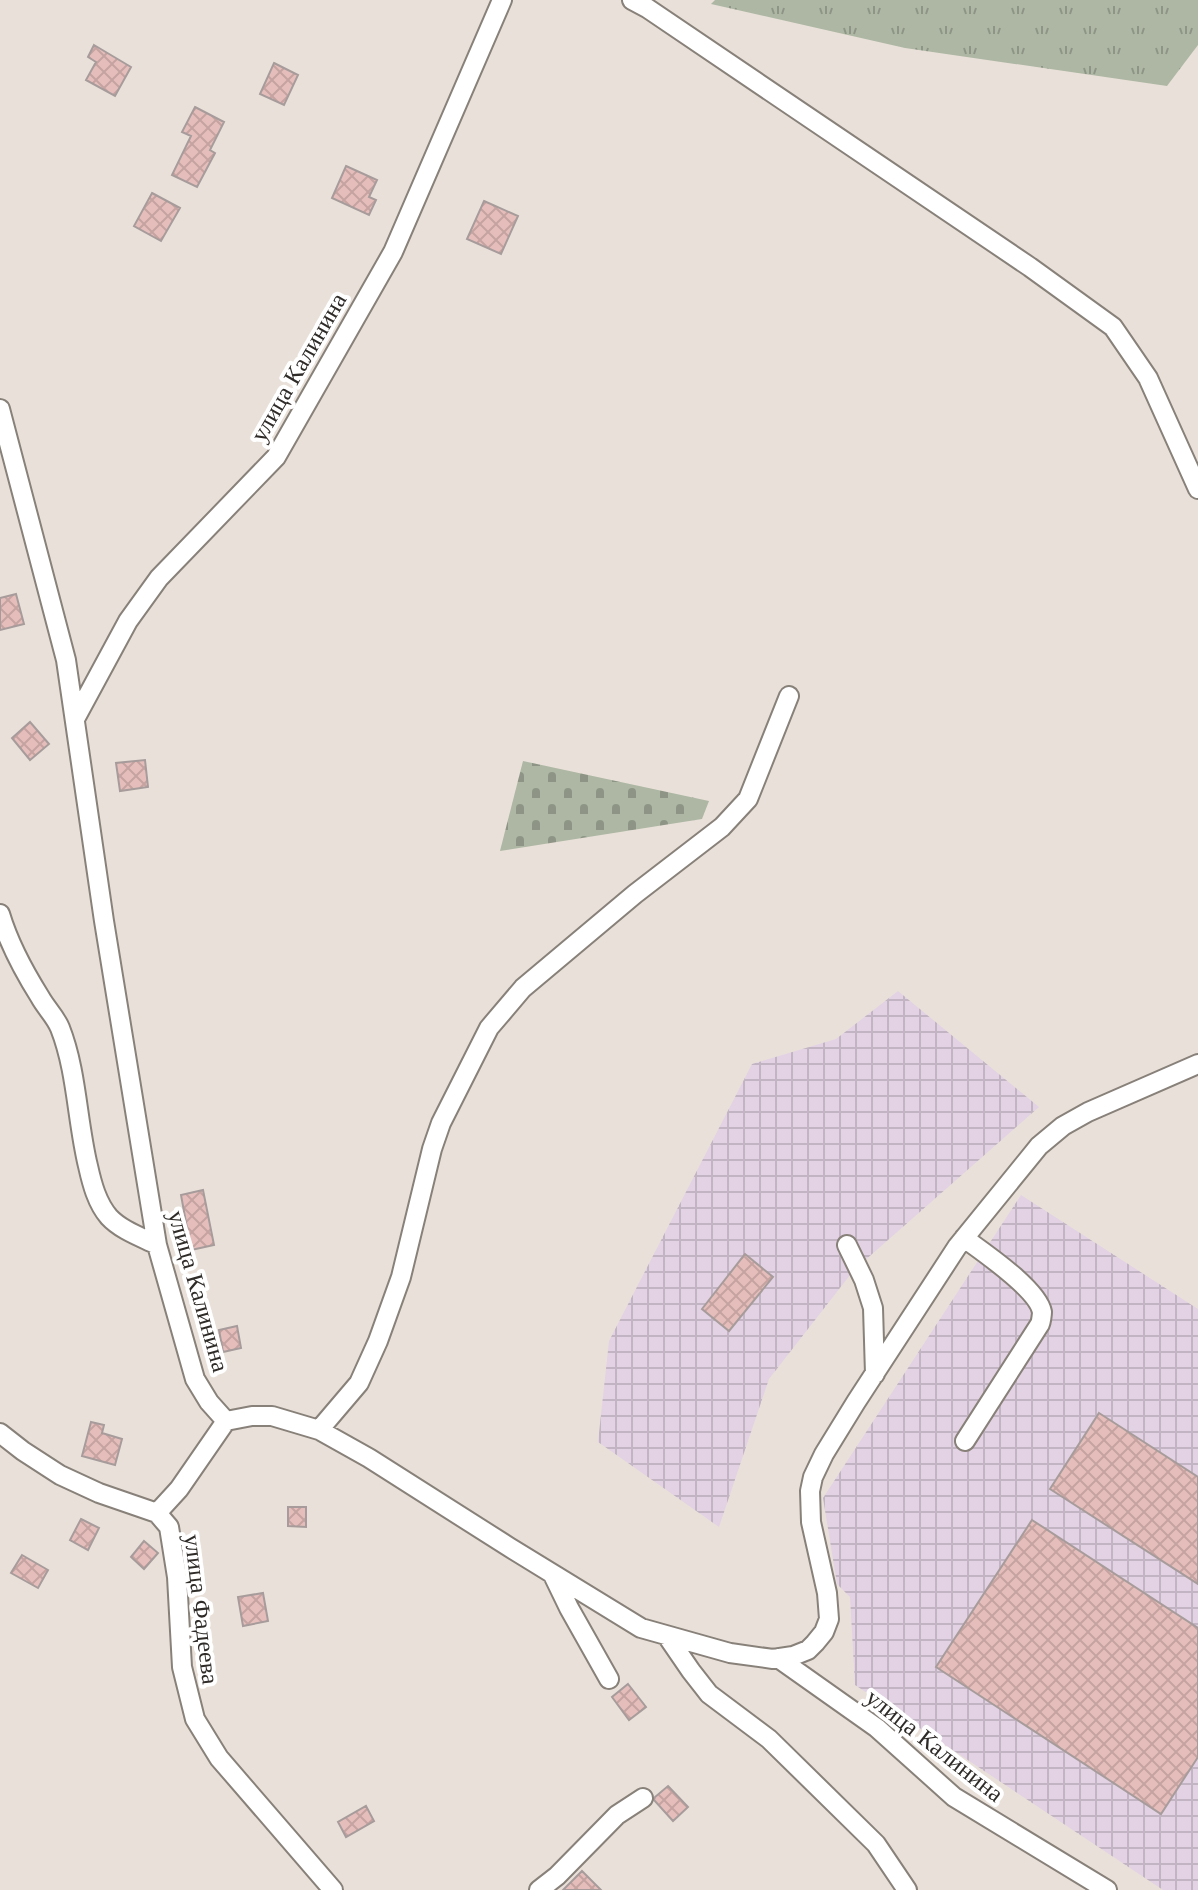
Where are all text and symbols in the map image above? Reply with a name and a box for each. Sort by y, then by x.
street label: улица Калинина [244,287,352,446]
street label: улица Калинина [162,1207,236,1375]
street label: улица Фадеева [178,1532,226,1686]
street label: улица Калинина [860,1682,1010,1808]

